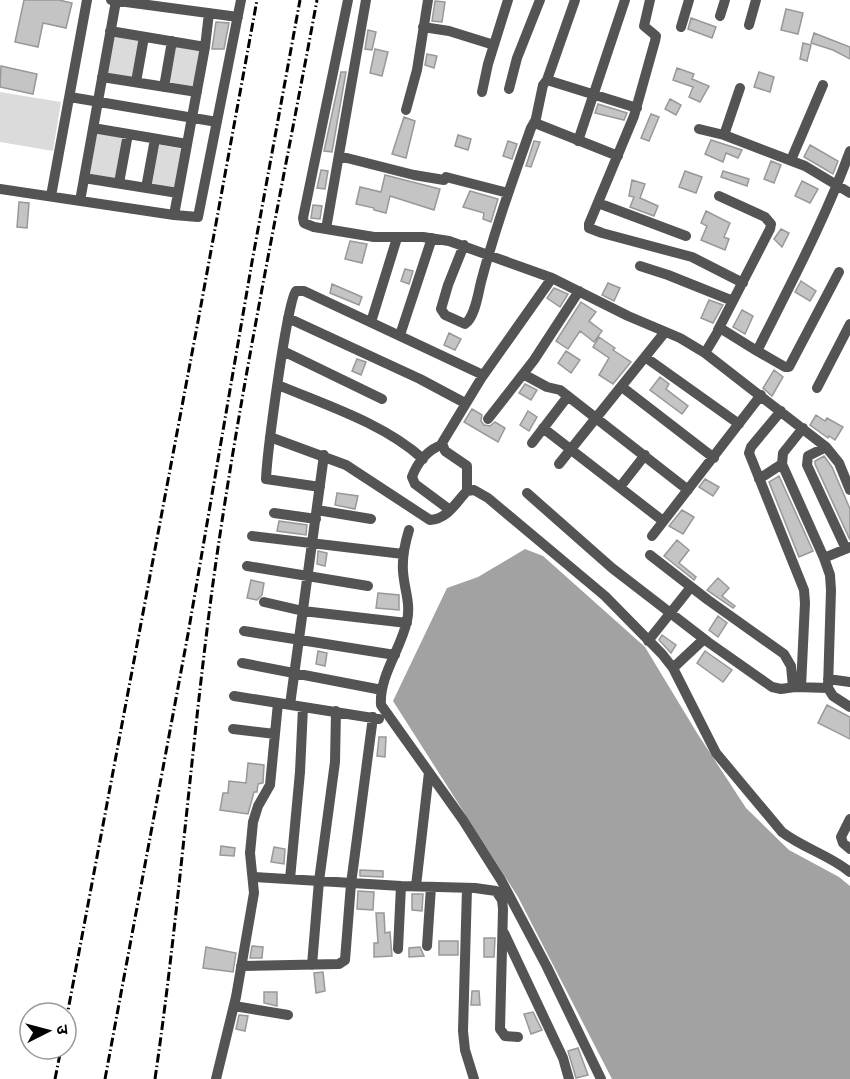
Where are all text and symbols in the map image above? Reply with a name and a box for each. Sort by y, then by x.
north arrow [18,1001,78,1061]
text: उ [50,1024,73,1036]

